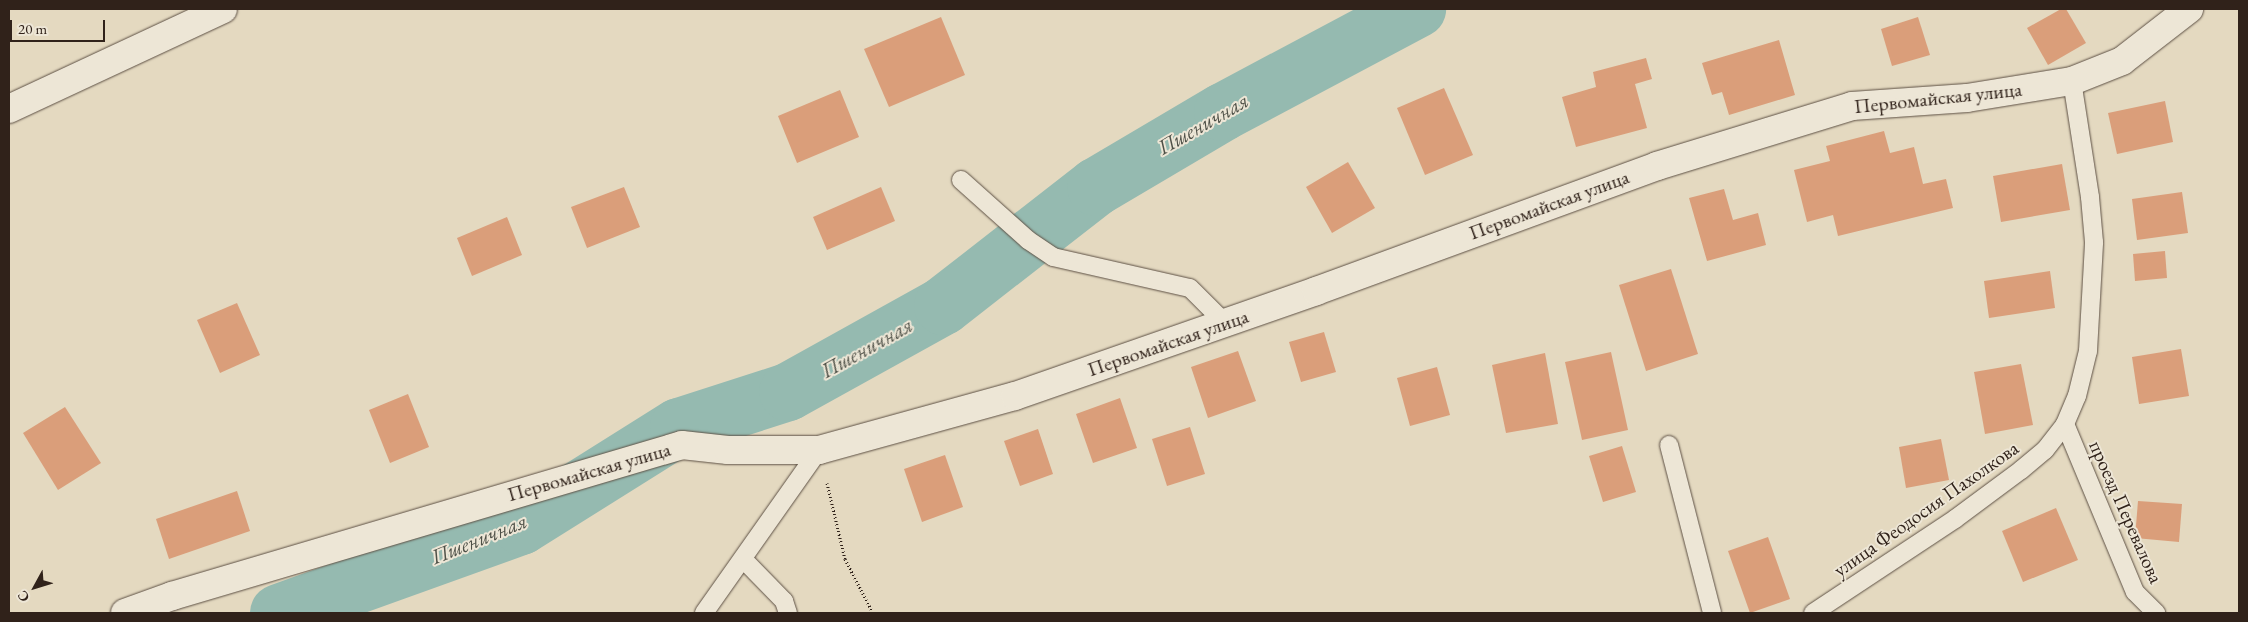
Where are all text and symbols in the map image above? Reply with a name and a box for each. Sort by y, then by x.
scale bar [12,10,108,42]
text: 20 m [18,19,47,38]
street label: Первомайская улица [1853,77,2023,119]
water label: Пшеничная [1153,88,1253,160]
street label: Первомайская улица [1466,165,1632,245]
street label: Первомайская улица [1084,304,1252,382]
water label: Пшеничная [817,312,917,384]
street label: улица Феодосия Пахолкова [1829,436,2023,582]
street label: Первомайская улица [505,437,673,507]
street label: проезд Перевалова [2084,437,2168,587]
water label: Пшеничная [427,508,531,570]
north arrow [10,562,60,612]
text: С [13,587,33,606]

